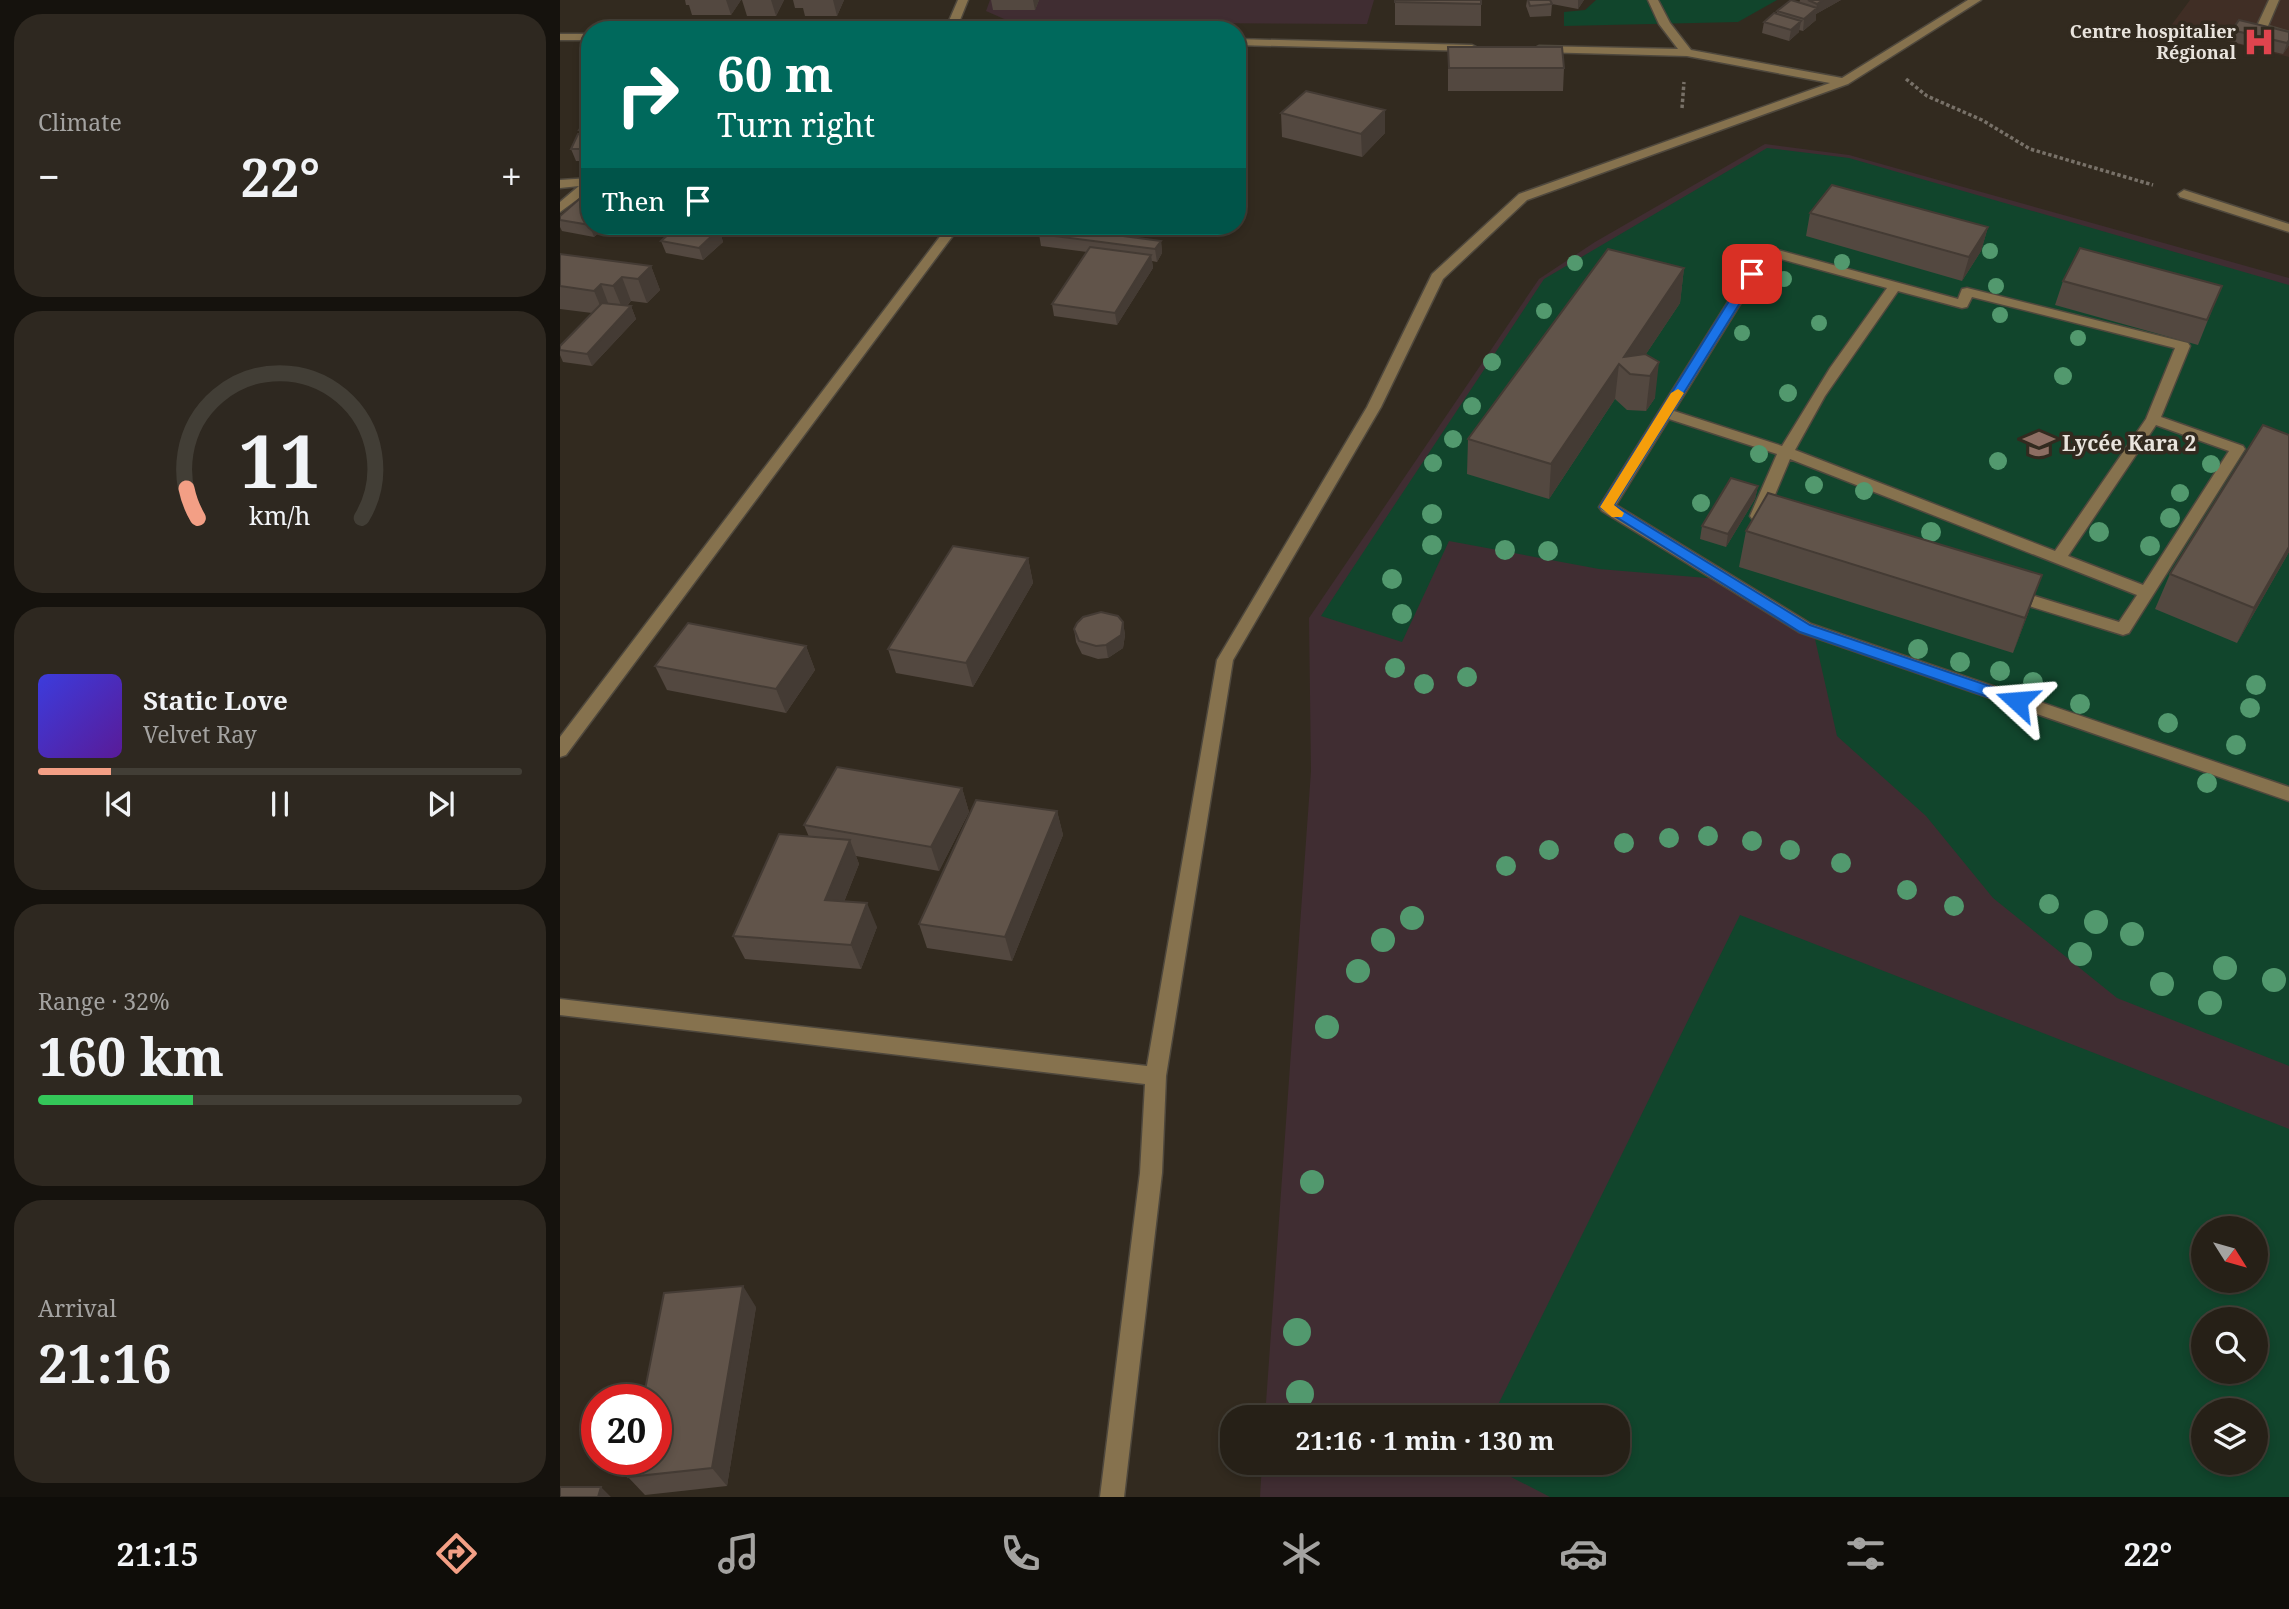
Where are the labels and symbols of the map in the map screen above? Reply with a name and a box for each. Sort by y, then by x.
place label: Centre hospitalier Régional [2070,19,2237,64]
hospital icon: Centre hospitalier Régional [2242,25,2276,59]
pin [1722,244,1782,304]
school or university icon: Lycée Kara 2 [2022,427,2056,461]
place label: Lycée Kara 2 [2062,429,2196,457]
position arrow [1980,664,2054,738]
north arrow [2191,1216,2268,1293]
speed limit sign: 20 [581,1384,672,1475]

